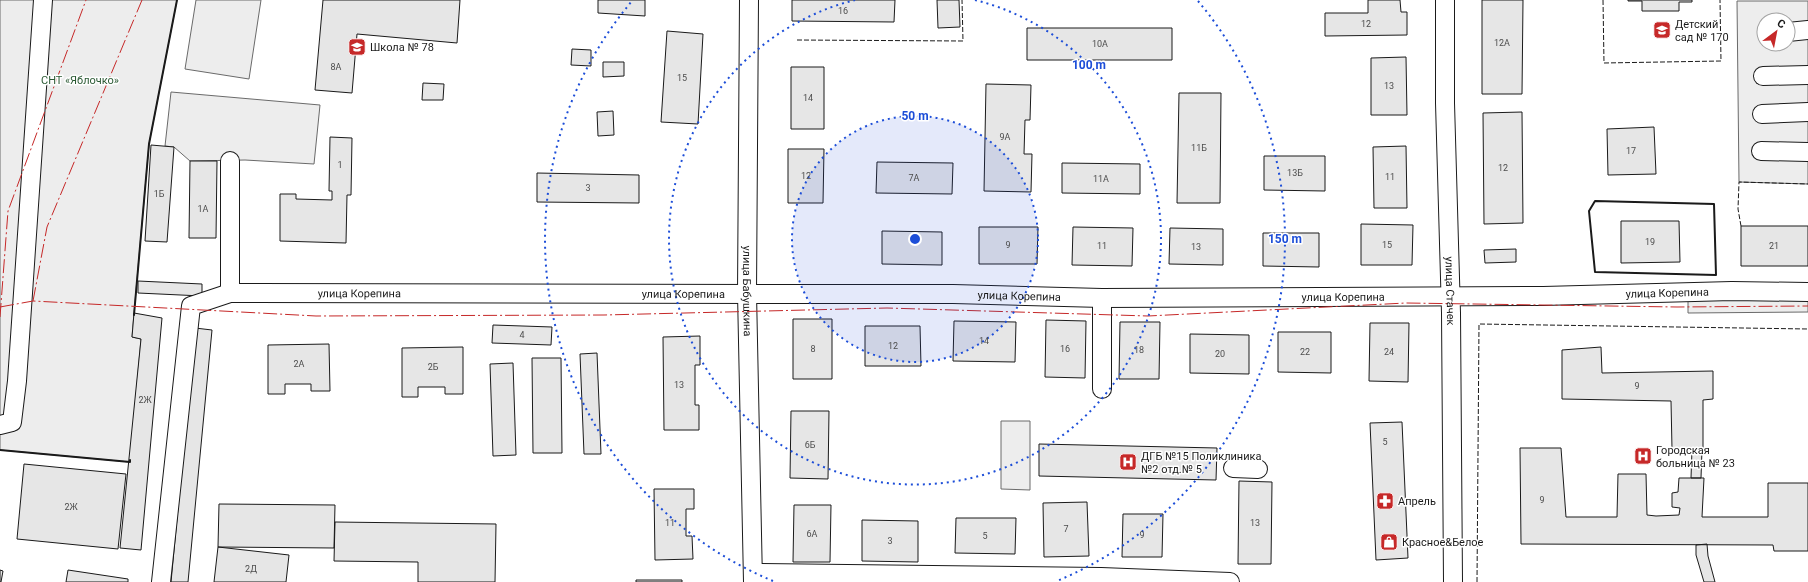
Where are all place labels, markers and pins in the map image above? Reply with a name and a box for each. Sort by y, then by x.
place label: Детский сад № 170 [1675,18,1729,44]
school or university icon: Детский сад № 170 [1652,20,1672,40]
school or university icon: Школа № 78 [347,37,367,57]
place label: Школа № 78 [370,41,434,54]
centre of rings [908,232,922,246]
place label: Городская больница № 23 [1656,444,1735,470]
hospital icon: Городская больница № 23 [1633,446,1653,466]
place label: ДГБ №15 Поликлиника №2 отд.№ 5 [1141,450,1261,476]
hospital icon: ДГБ №15 Поликлиника №2 отд.№ 5 [1118,452,1138,472]
pharmacy icon: Апрель [1375,491,1395,511]
place label: Апрель [1398,495,1436,508]
shop icon: Красное&Белое [1379,532,1399,552]
place label: Красное&Белое [1402,536,1484,549]

